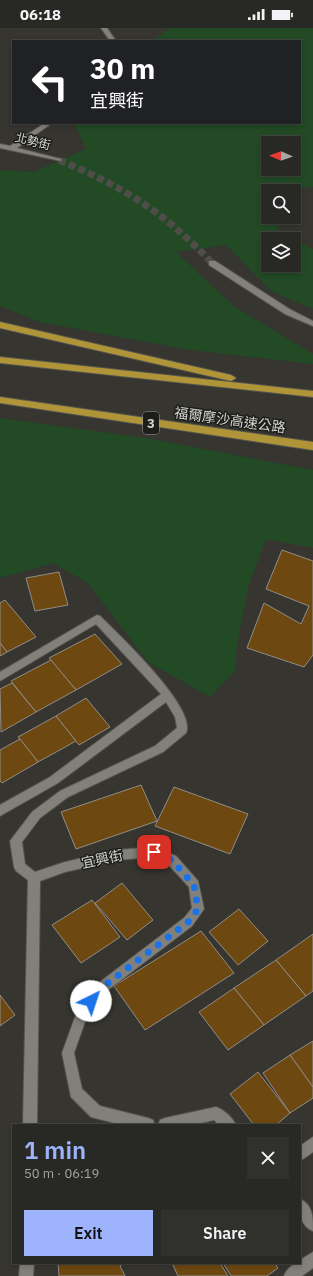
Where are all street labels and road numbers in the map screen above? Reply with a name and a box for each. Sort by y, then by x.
street label: 北勢街 [14,129,52,153]
street label: 福爾摩沙高速公路 [173,403,287,437]
road number: 3 [143,412,159,434]
street label: 宜興街 [80,846,124,872]

